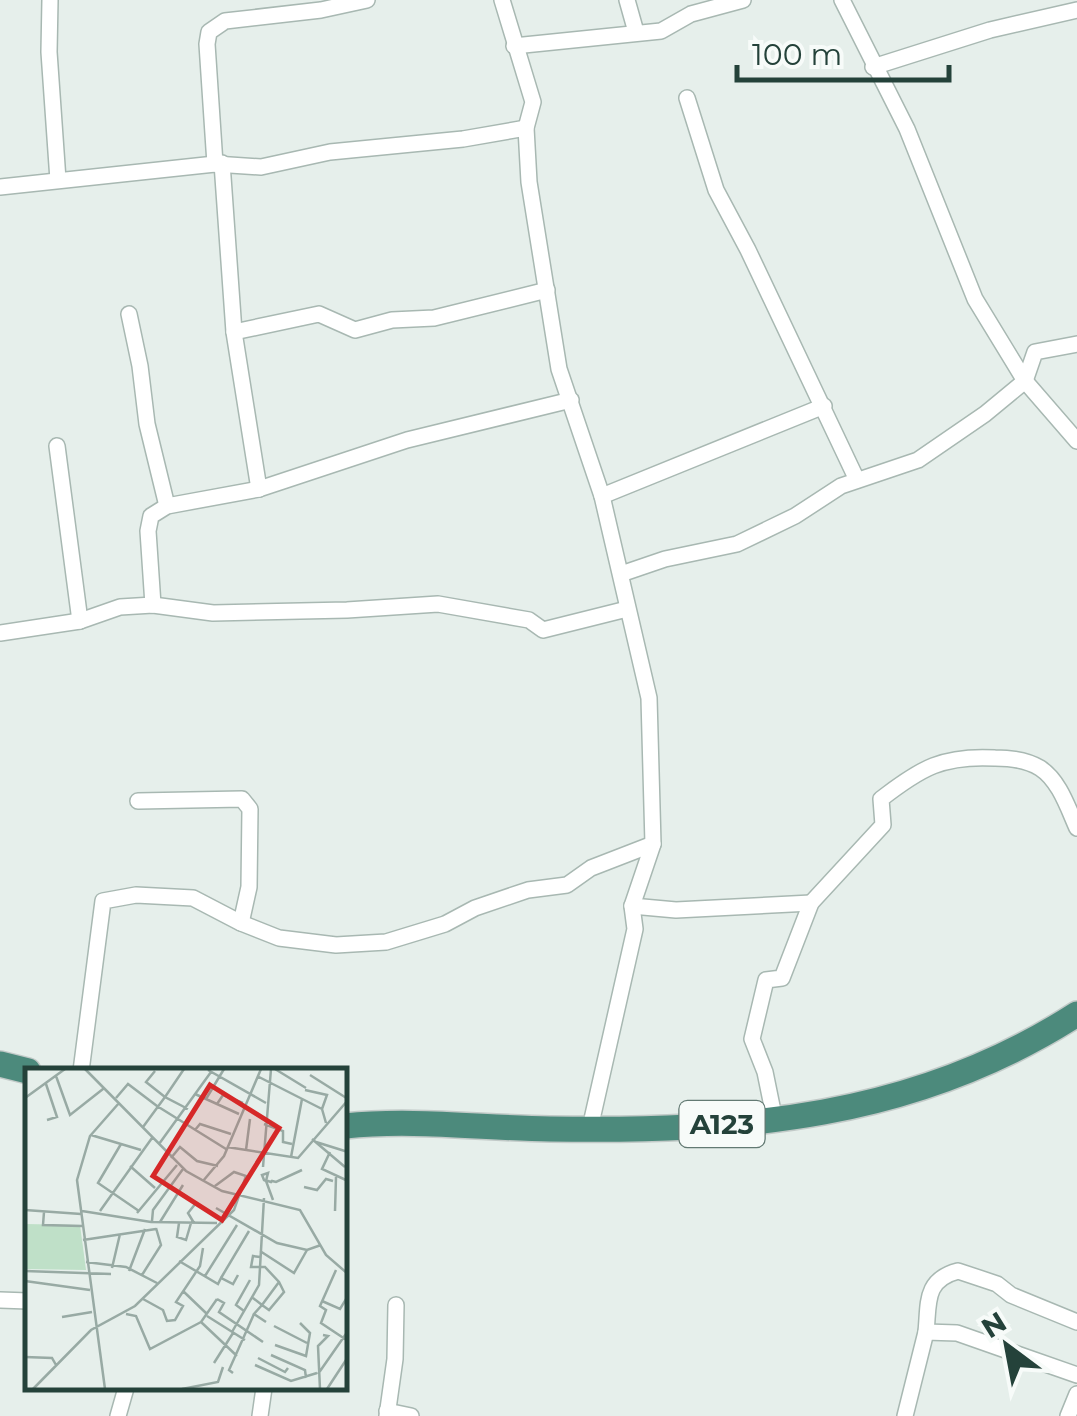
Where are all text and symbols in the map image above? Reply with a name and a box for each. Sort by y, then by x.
scale bar [737,20,950,82]
text: 100 m [752,36,842,73]
inset map [25,1068,348,1391]
road number: A123 [680,1101,764,1147]
north arrow [957,1296,1057,1396]
text: N [975,1304,1012,1345]

